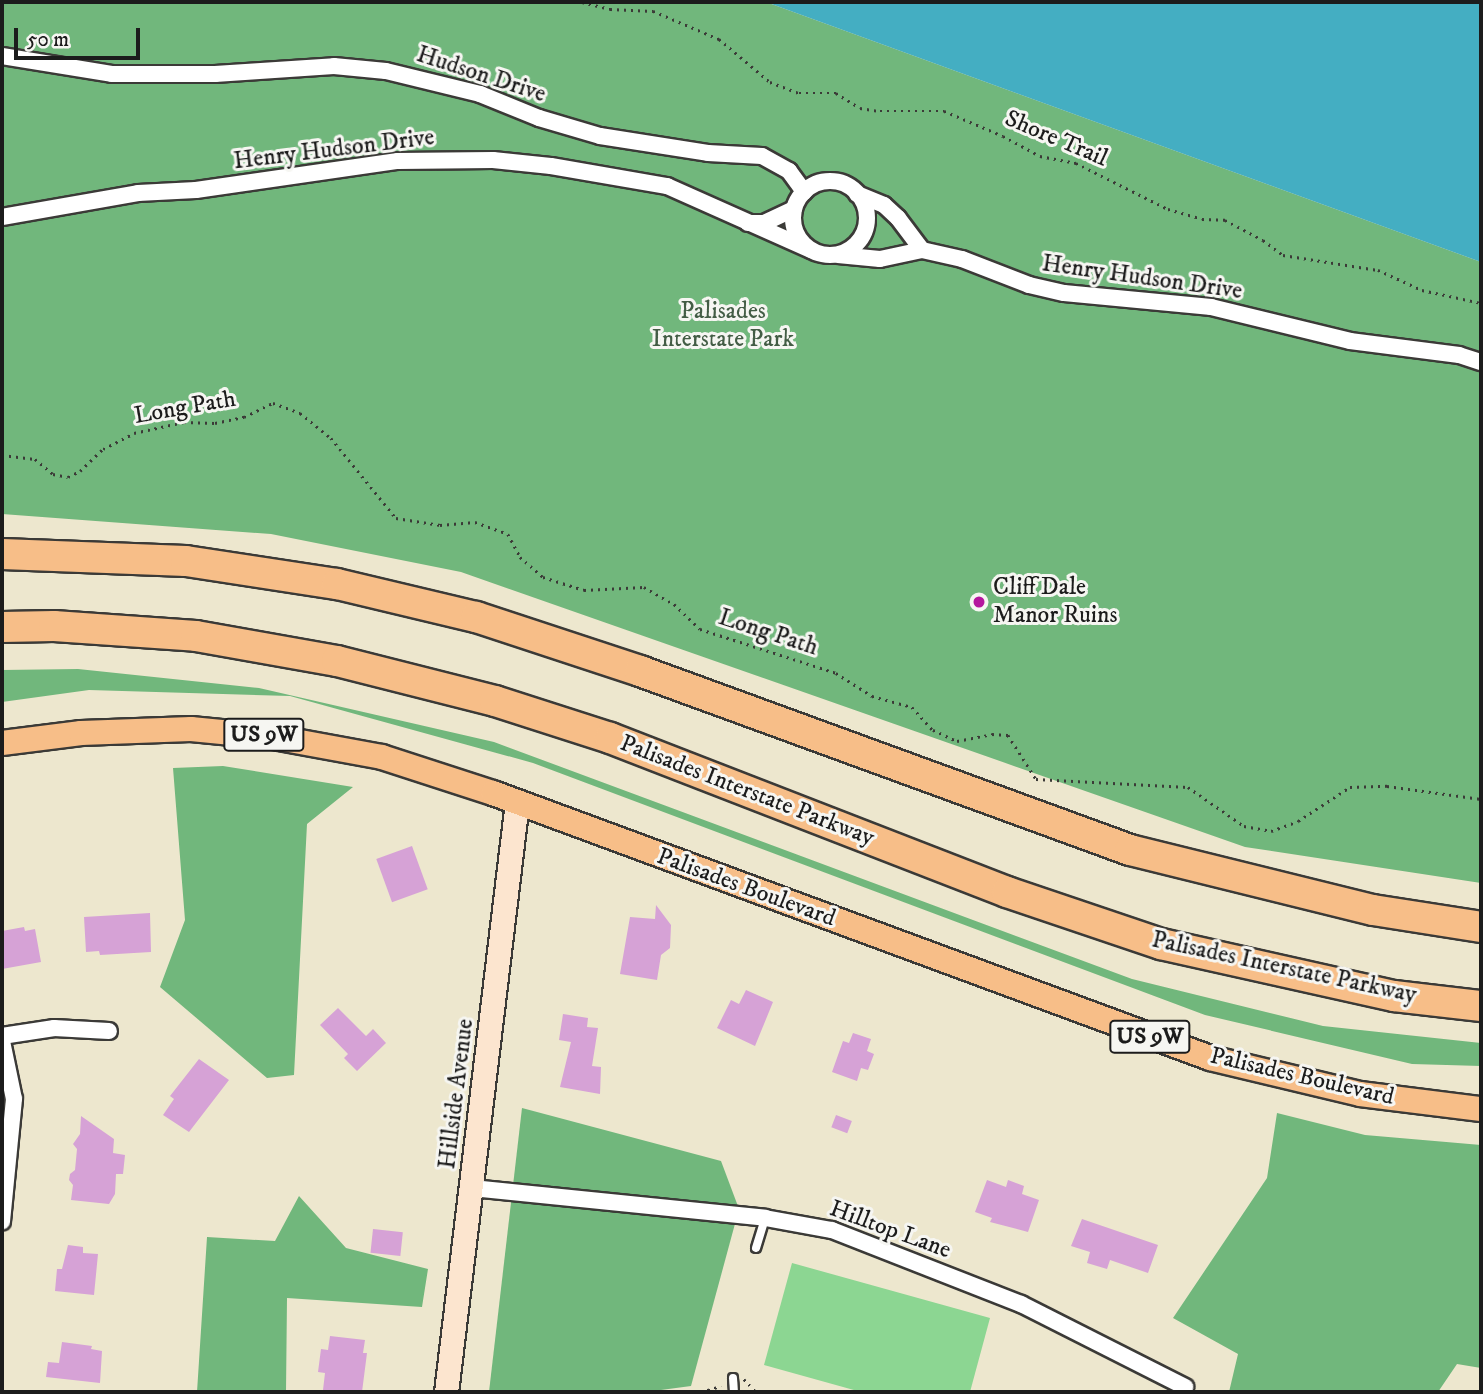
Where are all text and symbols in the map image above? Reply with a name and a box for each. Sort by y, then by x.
scale bar [18,14,144,58]
text: 50 m [27,27,69,53]
street label: Hudson Drive [413,41,549,109]
street label: Shore Trail [1000,104,1112,174]
street label: Henry Hudson Drive [232,123,436,177]
street label: Henry Hudson Drive [1040,250,1244,306]
park label: Palisades Interstate Park [652,298,794,354]
street label: Long Path [132,385,238,431]
place label: Cliff Dale Manor Ruins [993,574,1118,630]
marker: Cliff Dale Manor Ruins [971,594,987,610]
street label: Long Path [715,603,821,663]
road number: US 9W [222,716,306,754]
street label: Palisades Interstate Parkway [616,729,878,853]
street label: Palisades Boulevard [653,842,839,934]
street label: Palisades Interstate Parkway [1149,926,1419,1010]
street label: Hillside Avenue [433,1017,481,1171]
road number: US 9W [1108,1018,1192,1056]
street label: Palisades Boulevard [1207,1042,1397,1112]
street label: Hilltop Lane [825,1195,955,1265]

